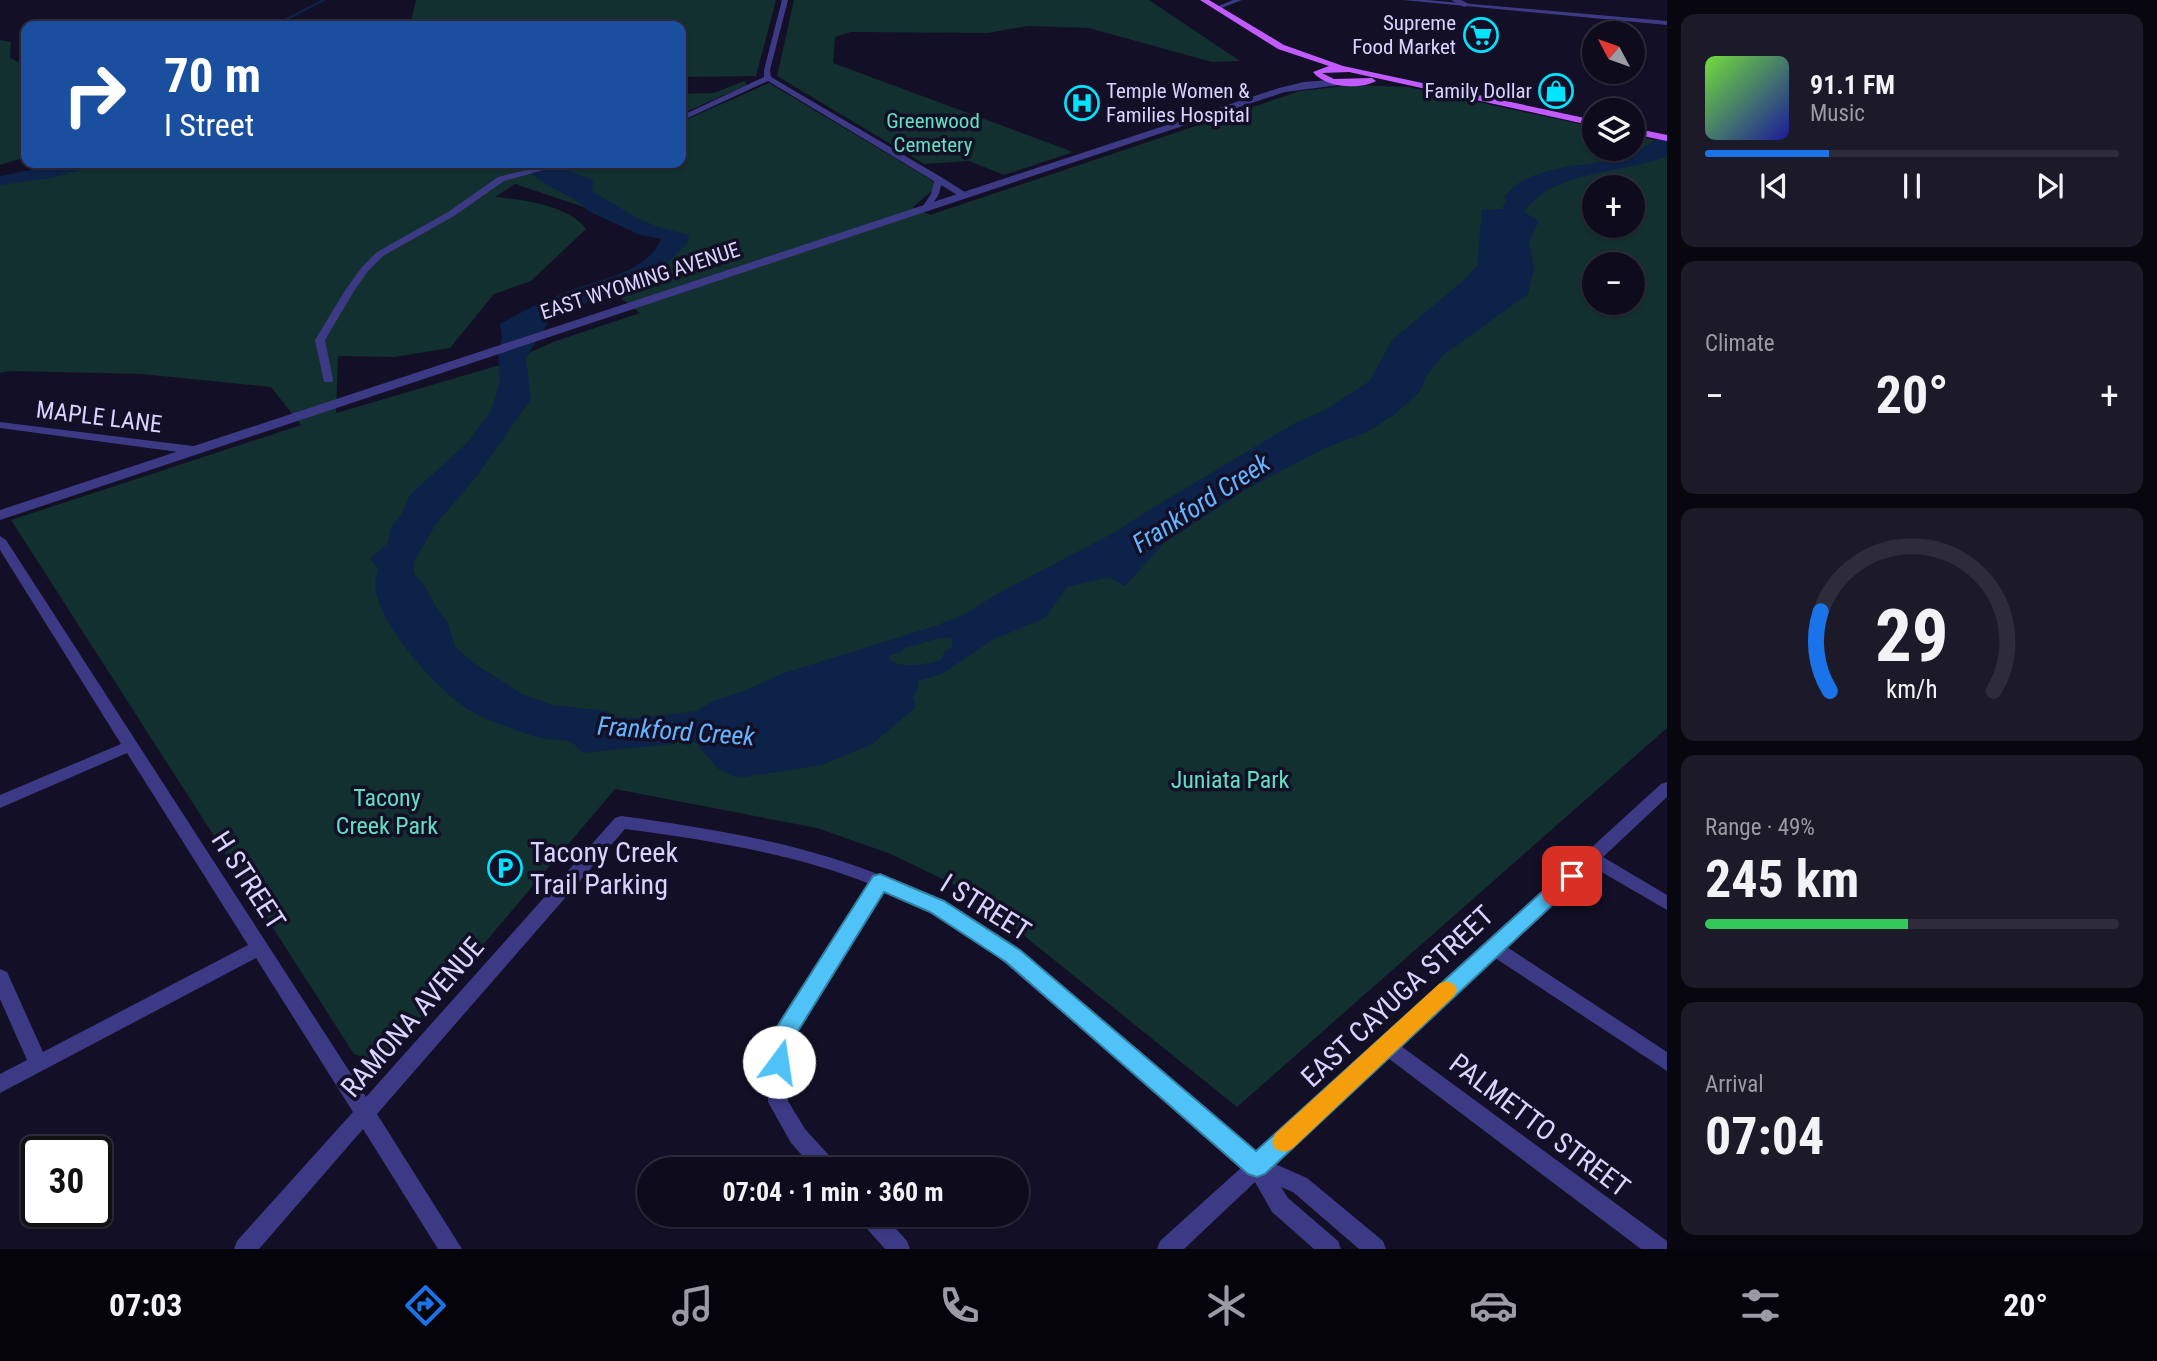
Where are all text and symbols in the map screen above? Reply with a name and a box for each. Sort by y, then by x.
place label: Supreme Food Market [1352,11,1456,59]
supermarket icon: Supreme Food Market [1462,16,1500,54]
north arrow [1582,21,1645,84]
map controls [1582,21,1645,315]
text: 70 m [164,47,261,104]
icon: right [49,49,140,140]
text: 91.1 FM [1810,70,1895,100]
shop icon: Family Dollar [1537,72,1575,110]
place label: Temple Women & Families Hospital [1106,79,1250,127]
place label: Family Dollar [1425,79,1532,103]
hospital icon: Temple Women & Families Hospital [1063,84,1101,122]
button: layers [1582,98,1645,161]
text: Music [1810,100,1865,127]
text: I Street [164,106,254,144]
park label: Greenwood Cemetery [886,109,980,157]
icon: previous [1755,167,1793,205]
icon: pause [1893,167,1931,205]
icon: next [2031,167,2069,205]
button: + [1582,175,1645,238]
street label: EAST WYOMING AVENUE [537,237,743,325]
button: − [1582,252,1645,315]
text: Climate [1705,330,1775,357]
text: 20° [1876,365,1948,426]
text: − [1705,374,1724,418]
text: + [2100,374,2119,418]
street label: MAPLE LANE [34,395,164,439]
water label: Frankford Creek [1127,447,1276,559]
text: 29 [1875,593,1949,679]
text: km/h [1886,674,1938,703]
water label: Frankford Creek [596,711,756,752]
park label: Juniata Park [1171,766,1290,794]
park label: Tacony Creek Park [336,784,438,840]
text: Range · 49% [1705,814,1815,841]
street label: H STREET [205,825,292,936]
place label: Tacony Creek Trail Parking [530,836,678,901]
pin [1542,846,1602,906]
parking icon: Tacony Creek Trail Parking [486,849,524,887]
text: 245 km [1705,849,1859,910]
icon: arrive [1553,857,1591,895]
street label: I STREET [935,867,1037,948]
street label: EAST CAYUGA STREET [1294,899,1500,1094]
street label: RAMONA AVENUE [334,931,491,1104]
position arrow [742,1025,816,1099]
street label: PALMETTO STREET [1443,1047,1636,1204]
text: Arrival [1705,1071,1764,1098]
text: 07:04 [1705,1106,1824,1167]
speed limit sign: 30 [21,1136,112,1227]
text: 07:04 · 1 min · 360 m [723,1177,943,1207]
icon: directions [401,1281,450,1330]
icon: music [668,1281,717,1330]
icon: phone [935,1281,984,1330]
icon: climate [1202,1281,1251,1330]
icon: car [1469,1281,1518,1330]
icon: filters [1736,1281,1785,1330]
text: 07:03 [109,1286,182,1324]
text: 20° [2003,1286,2048,1324]

